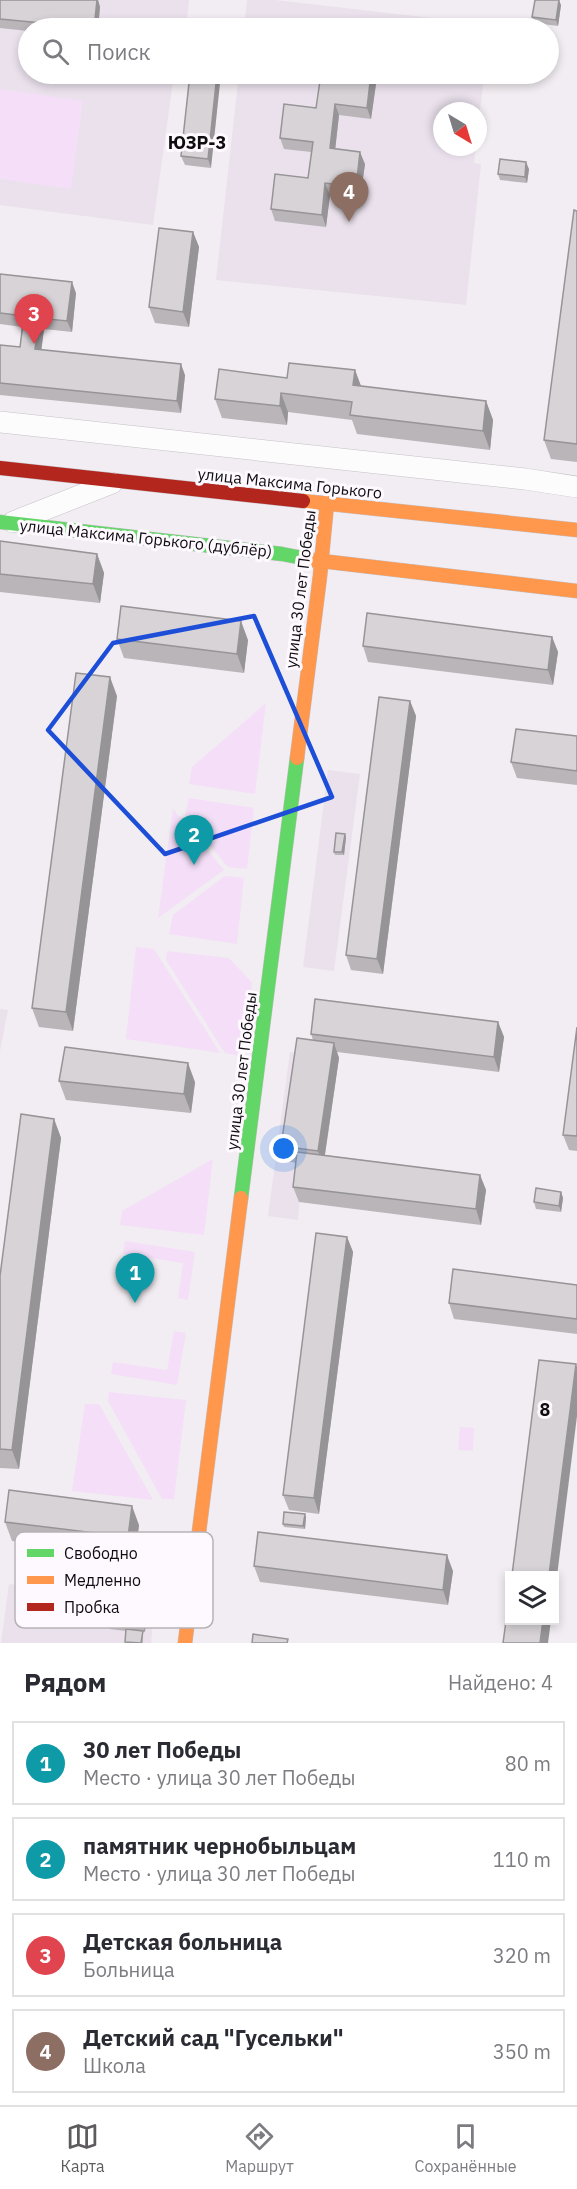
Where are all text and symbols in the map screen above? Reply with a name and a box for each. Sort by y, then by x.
search box [18,18,559,84]
icon: search [39,35,72,68]
text: Поиск [87,37,151,66]
north arrow [433,102,487,156]
district label: ЮЗР-3 [168,131,226,154]
pin: 4 [330,172,368,222]
pin: 3 [15,294,54,344]
street label: улица Максима Горького [197,463,383,503]
street label: улица 30 лет Победы [280,509,320,669]
street label: улица Максима Горького (дублёр) [19,515,273,561]
pin: 2 [174,816,214,865]
street label: улица 30 лет Победы [221,991,261,1151]
your location [269,1134,298,1163]
pin: 1 [116,1254,154,1303]
district label: 8 [540,1398,551,1421]
legend [15,1532,213,1628]
text: Свободно [64,1543,138,1563]
text: Медленно [64,1570,141,1590]
map controls [505,1571,559,1625]
button: layers [505,1571,559,1625]
text: Пробка [64,1597,120,1617]
text: Рядом [24,1665,106,1699]
text: Найдено: 4 [448,1669,553,1696]
text: 30 лет Победы [83,1735,241,1764]
text: 1 [40,1750,52,1777]
text: 80 m [505,1750,551,1777]
text: Место · улица 30 лет Победы [83,1764,356,1791]
text: памятник чернобыльцам [83,1831,356,1860]
text: 2 [40,1846,52,1873]
text: 110 m [493,1846,551,1873]
text: Место · улица 30 лет Победы [83,1860,356,1887]
text: Детская больница [83,1927,282,1956]
text: 3 [40,1942,52,1969]
text: 320 m [493,1942,551,1969]
text: Больница [83,1956,175,1983]
text: Детский сад "Гусельки" [83,2023,344,2052]
text: 4 [40,2038,52,2065]
text: 350 m [493,2038,551,2065]
text: Школа [83,2052,146,2079]
tab: Карта [60,2120,104,2176]
tab: Маршрут [225,2120,294,2176]
tab: Сохранённые [415,2120,517,2176]

